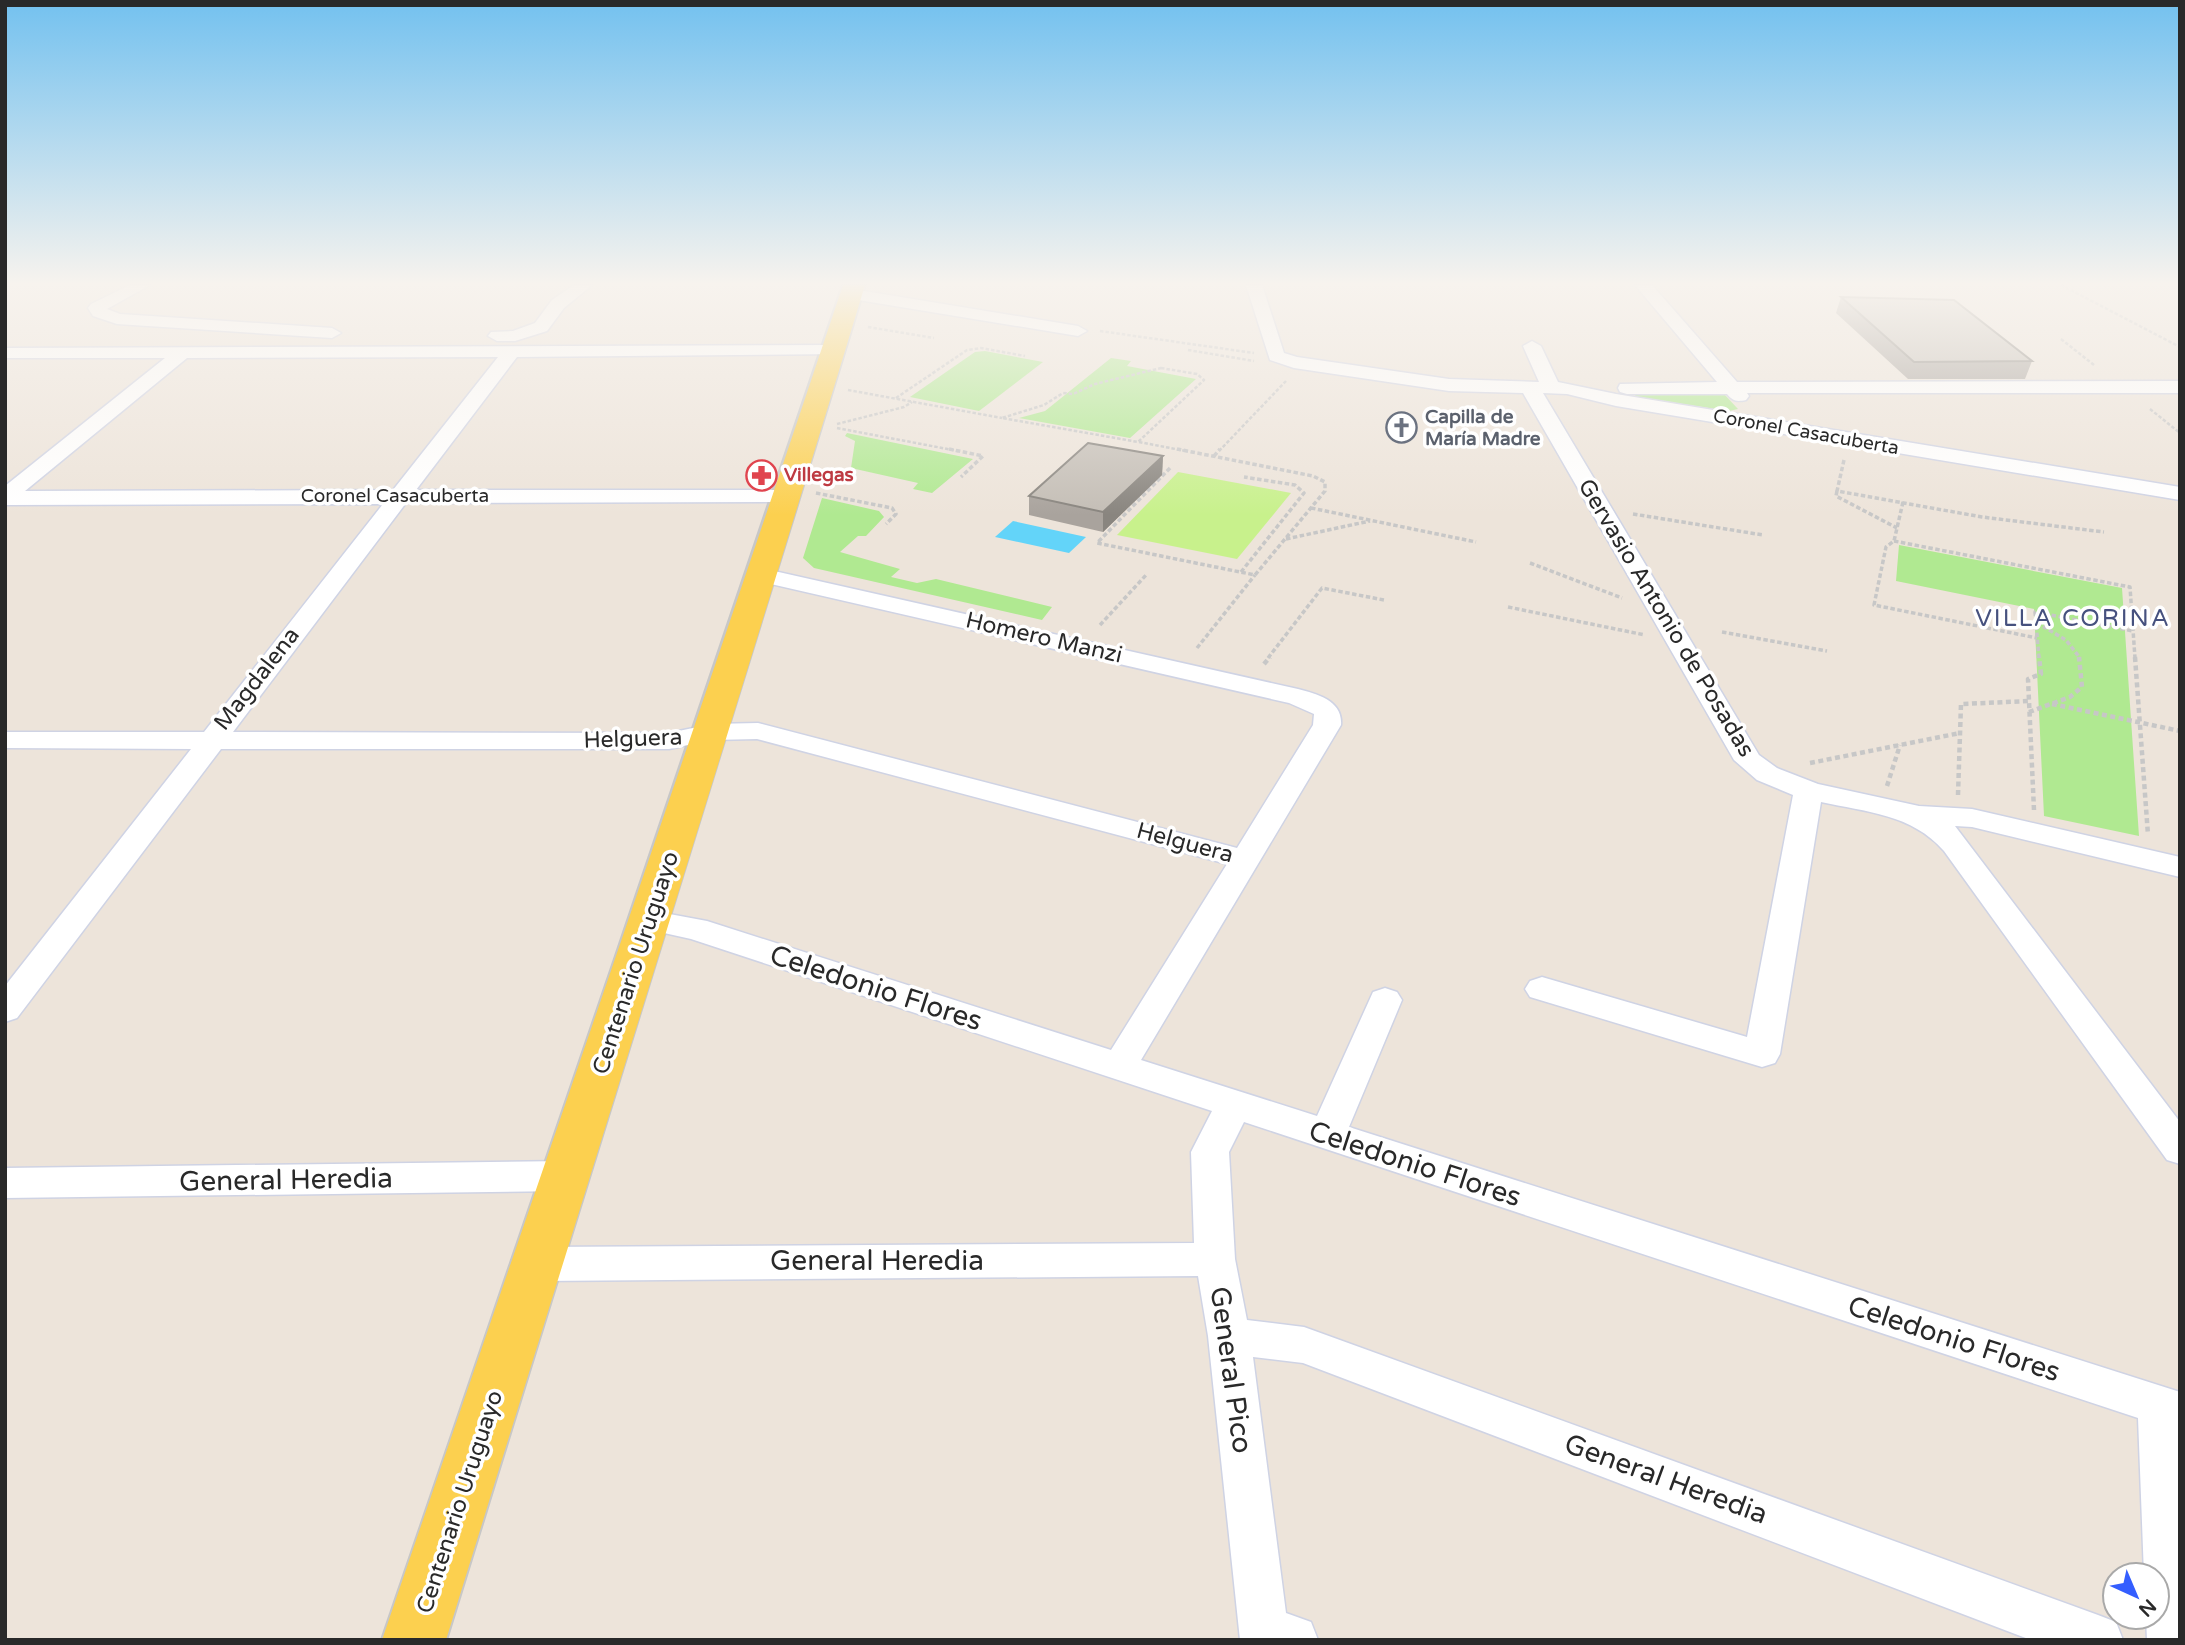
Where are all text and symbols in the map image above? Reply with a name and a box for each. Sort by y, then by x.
street label: Coronel Casacuberta [1711,405,1901,459]
place label: Capilla de María Madre [1425,406,1541,450]
church icon: Capilla de María Madre [1385,411,1419,445]
pharmacy icon: Villegas [744,458,778,492]
place label: Villegas [784,464,854,487]
street label: Gervasio Antonio de Posadas [1572,474,1760,762]
street label: Coronel Casacuberta [301,485,489,507]
district label: VILLA CORINA [1975,604,2171,633]
street label: Homero Manzi [963,606,1125,670]
street label: Magdalena [208,622,306,736]
street label: Helguera [583,723,683,755]
street label: Helguera [1134,817,1236,869]
street label: Centenario Uruguayo [587,848,685,1078]
street label: Celedonio Flores [766,938,986,1038]
street label: Celedonio Flores [1305,1114,1525,1214]
street label: General Heredia [179,1161,393,1199]
street label: General Heredia [770,1244,984,1278]
street label: General Pico [1202,1284,1260,1456]
street label: Celedonio Flores [1844,1289,2064,1389]
street label: Centenario Uruguayo [411,1387,509,1617]
street label: General Heredia [1560,1426,1772,1532]
north arrow [2101,1561,2171,1631]
text: N [2134,1594,2160,1621]

